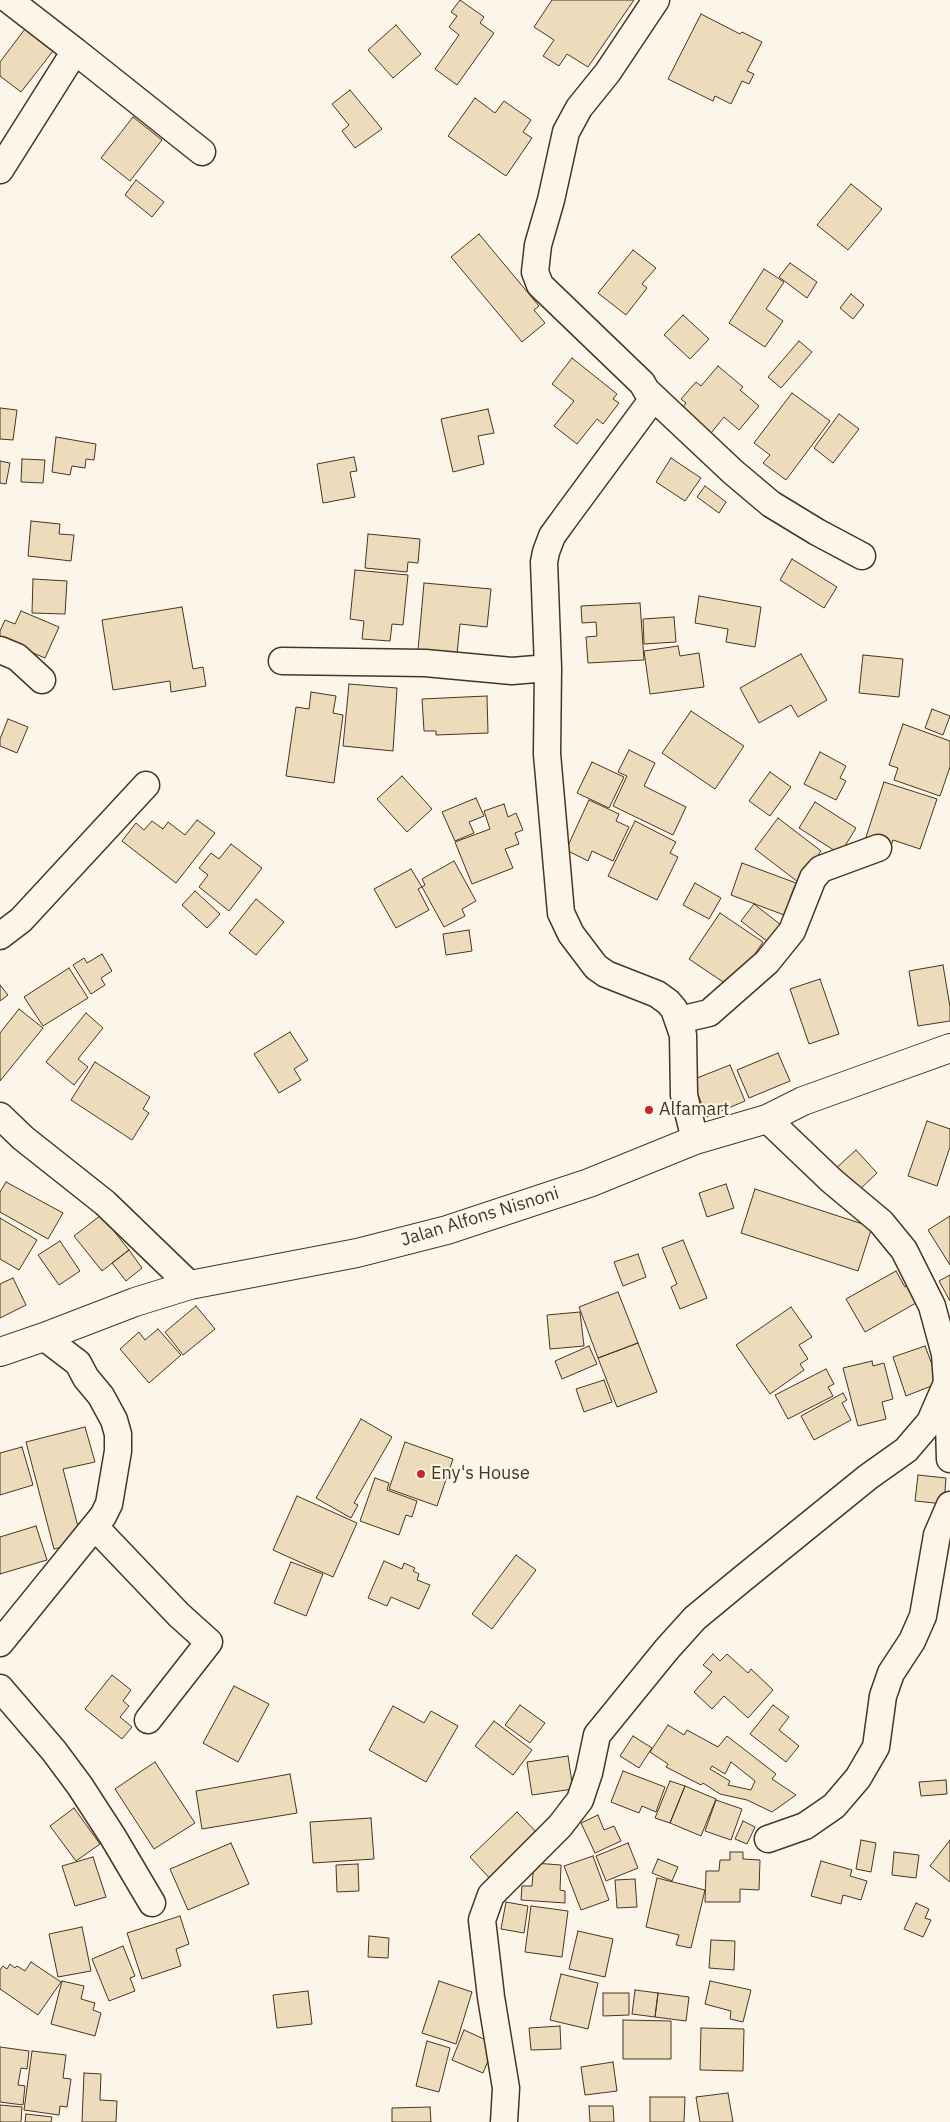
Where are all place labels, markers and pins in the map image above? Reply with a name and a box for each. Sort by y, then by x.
place label: Alfamart [659,1099,729,1121]
marker: Alfamart [643,1104,655,1116]
place label: Eny's House [431,1463,530,1485]
marker: Eny's House [415,1468,427,1480]

